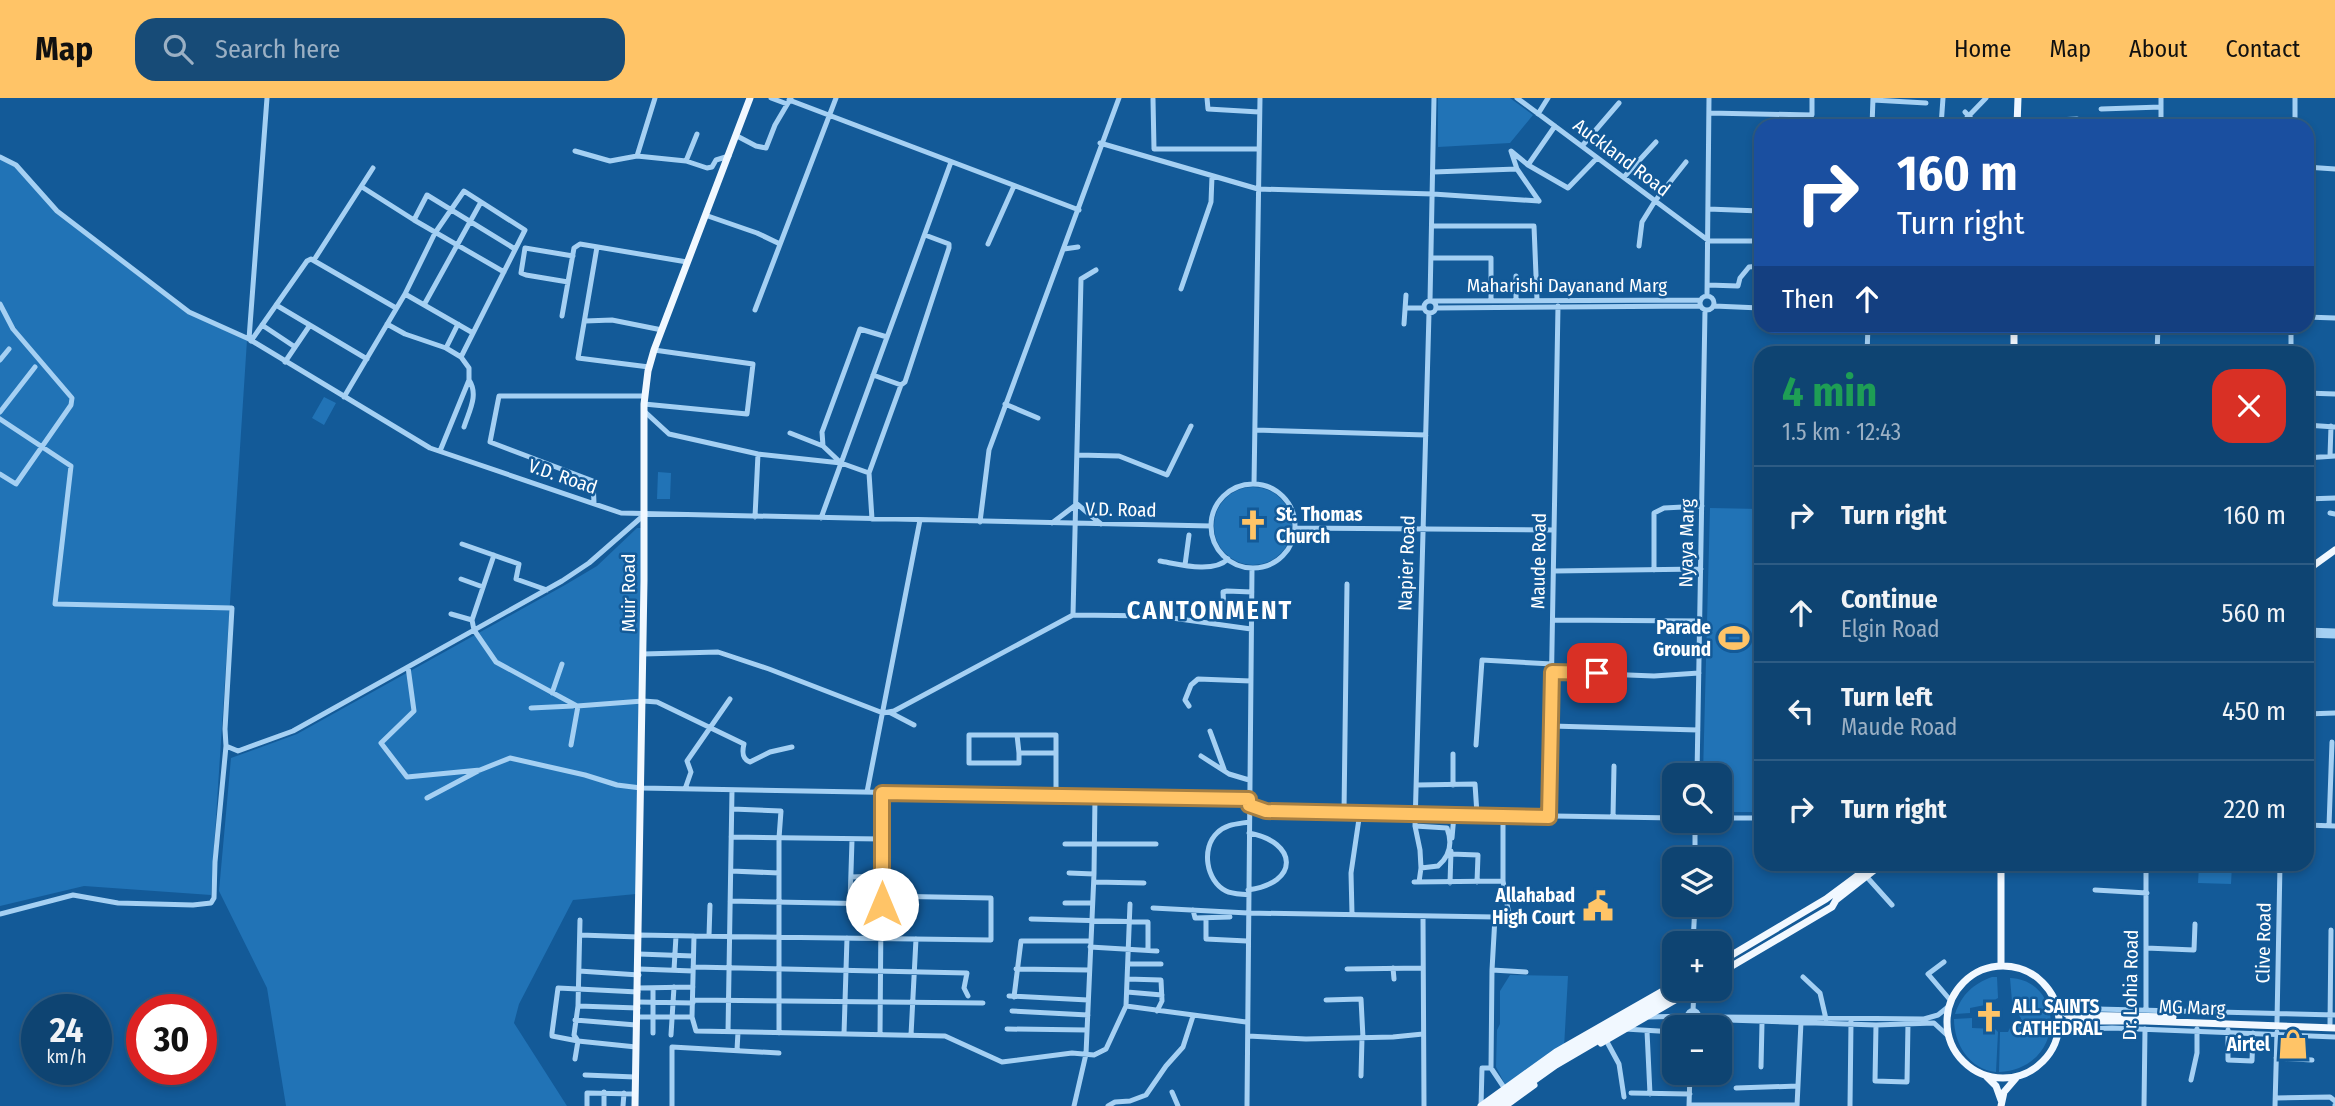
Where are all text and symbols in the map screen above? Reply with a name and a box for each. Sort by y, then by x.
search box [135,18,625,81]
text: Map [35,29,93,69]
icon: search [159,30,197,68]
text: Search here [215,34,340,65]
text: Home [1954,35,2011,63]
text: Map [2049,35,2091,63]
text: About [2129,35,2187,63]
text: Contact [2225,35,2300,63]
street label: Auckland Road [1569,114,1675,201]
text: 160 m [1897,144,2018,203]
icon: right [1782,147,1873,238]
text: Turn right [1897,204,2024,242]
street label: Maharishi Dayanand Marg [1467,274,1667,297]
icon: ahead [1848,280,1886,318]
text: Then [1782,284,1834,315]
text: 4 min [1782,367,1877,417]
button: close [2212,369,2286,443]
text: 1.5 km · 12:43 [1782,418,1901,446]
street label: V.D. Road [525,454,600,499]
icon: right [1782,496,1820,534]
street label: V.D. Road [1085,497,1157,522]
street label: Nyaya Marg [1674,498,1699,588]
text: Turn right [1841,500,1947,531]
text: 160 m [2223,500,2286,531]
place label: St. Thomas Church [1276,503,1363,548]
church icon: St. Thomas Church [1236,508,1270,542]
street label: Maude Road [1526,513,1551,609]
street label: Napier Road [1393,515,1420,611]
street label: Muir Road [617,554,640,632]
text: Continue [1841,584,1938,615]
icon: ahead [1782,594,1820,632]
district label: CANTONMENT [1127,595,1293,626]
text: 560 m [2222,598,2286,629]
text: Elgin Road [1841,615,1940,643]
place label: Parade Ground [1653,616,1711,661]
sports icon: Parade Ground [1717,621,1751,655]
pin [1567,643,1627,703]
icon: arrive [1578,654,1616,692]
text: Turn left [1841,682,1933,713]
icon: left [1782,692,1820,730]
text: 450 m [2222,696,2286,727]
text: Maude Road [1841,713,1957,741]
map controls [1662,763,1732,1085]
button: search [1662,763,1732,833]
icon: right [1782,790,1820,828]
text: Turn right [1841,794,1947,825]
text: 220 m [2223,794,2286,825]
button: layers [1662,847,1732,917]
position arrow [845,867,919,941]
place label: Allahabad High Court [1492,884,1575,929]
public building icon: Allahabad High Court [1581,889,1615,923]
street label: Clive Road [2251,902,2276,984]
street label: Dr. Lohia Road [2118,930,2143,1041]
button: + [1662,931,1732,1001]
speed limit sign: 30 [126,994,217,1085]
place label: ALL SAINTS CATHEDRAL [2011,995,2102,1040]
street label: MG Marg [2158,995,2226,1020]
church icon: ALL SAINTS CATHEDRAL [1972,1000,2006,1034]
text: 24 [50,1009,83,1051]
button: − [1662,1015,1732,1085]
shop icon: Airtel [2276,1027,2310,1061]
place label: Airtel [2226,1033,2271,1056]
text: km/h [46,1046,87,1068]

